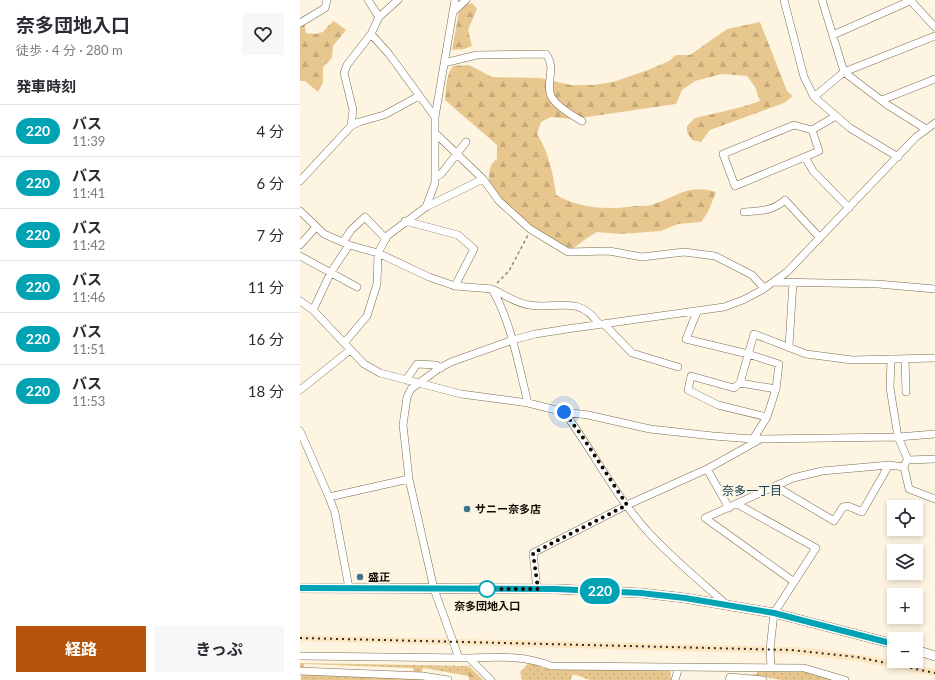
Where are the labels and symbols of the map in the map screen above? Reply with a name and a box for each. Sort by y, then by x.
your location [554,402,574,422]
district label: 奈多一丁目 [722,483,782,498]
place label: サニー奈多店 [475,502,541,515]
marker: サニー奈多店 [462,504,472,514]
place label: 盛正 [368,570,390,583]
marker: 盛正 [355,572,365,582]
line badge: 220 [577,578,623,604]
marker: 奈多団地入口 [478,580,496,598]
place label: 奈多団地入口 [454,599,520,612]

